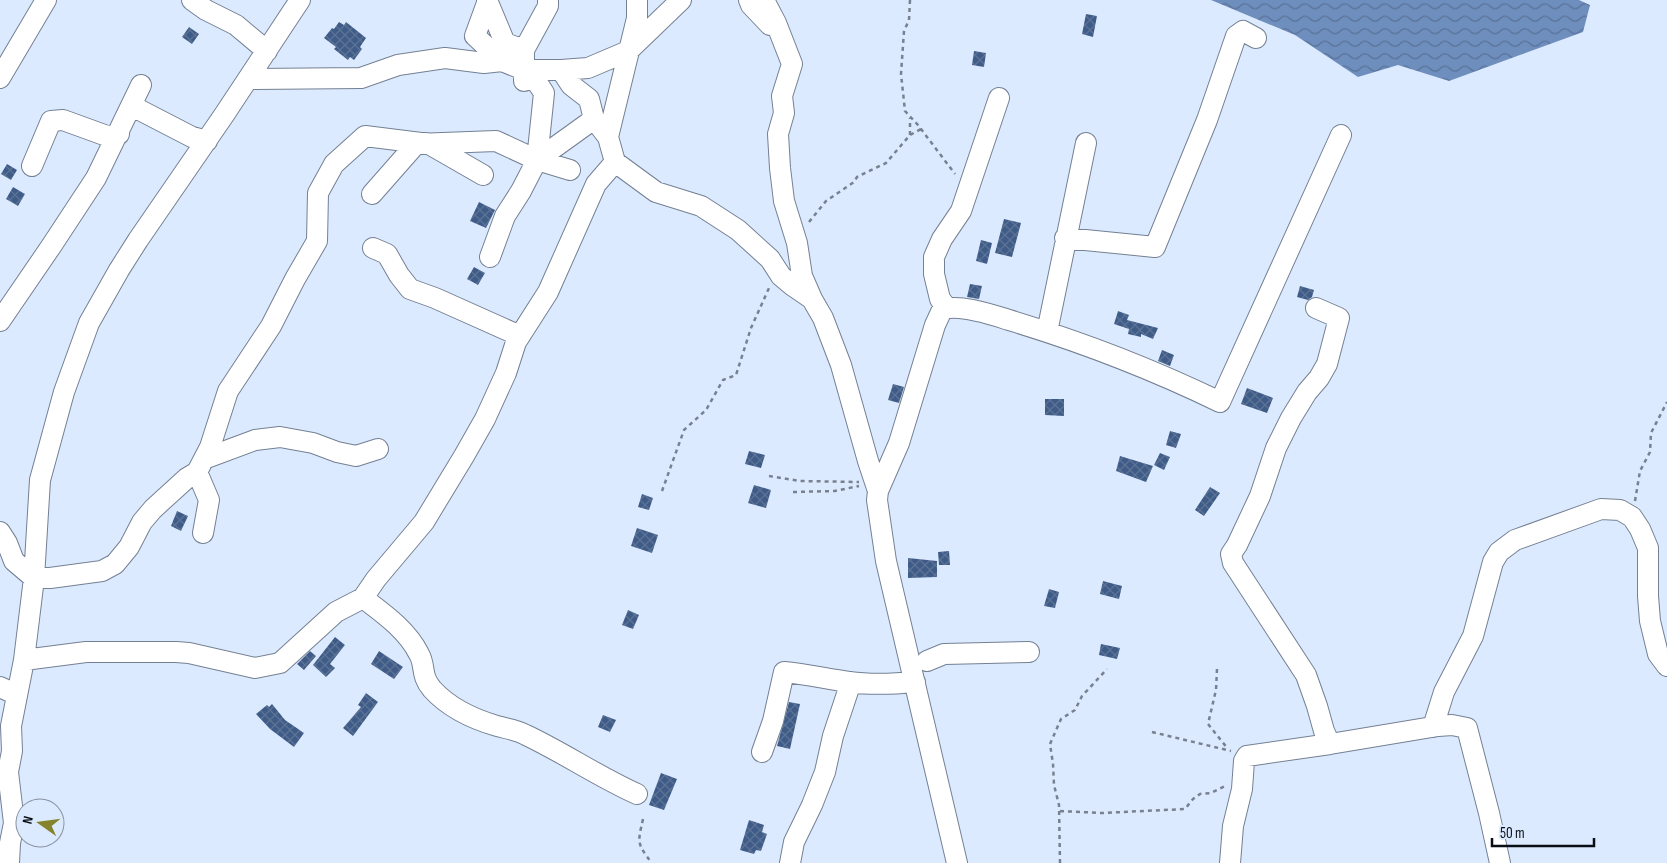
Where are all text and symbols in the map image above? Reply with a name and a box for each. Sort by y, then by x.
north arrow [15,798,65,848]
text: N [19,814,37,826]
scale bar [1492,816,1594,848]
text: 50 m [1500,824,1525,843]

